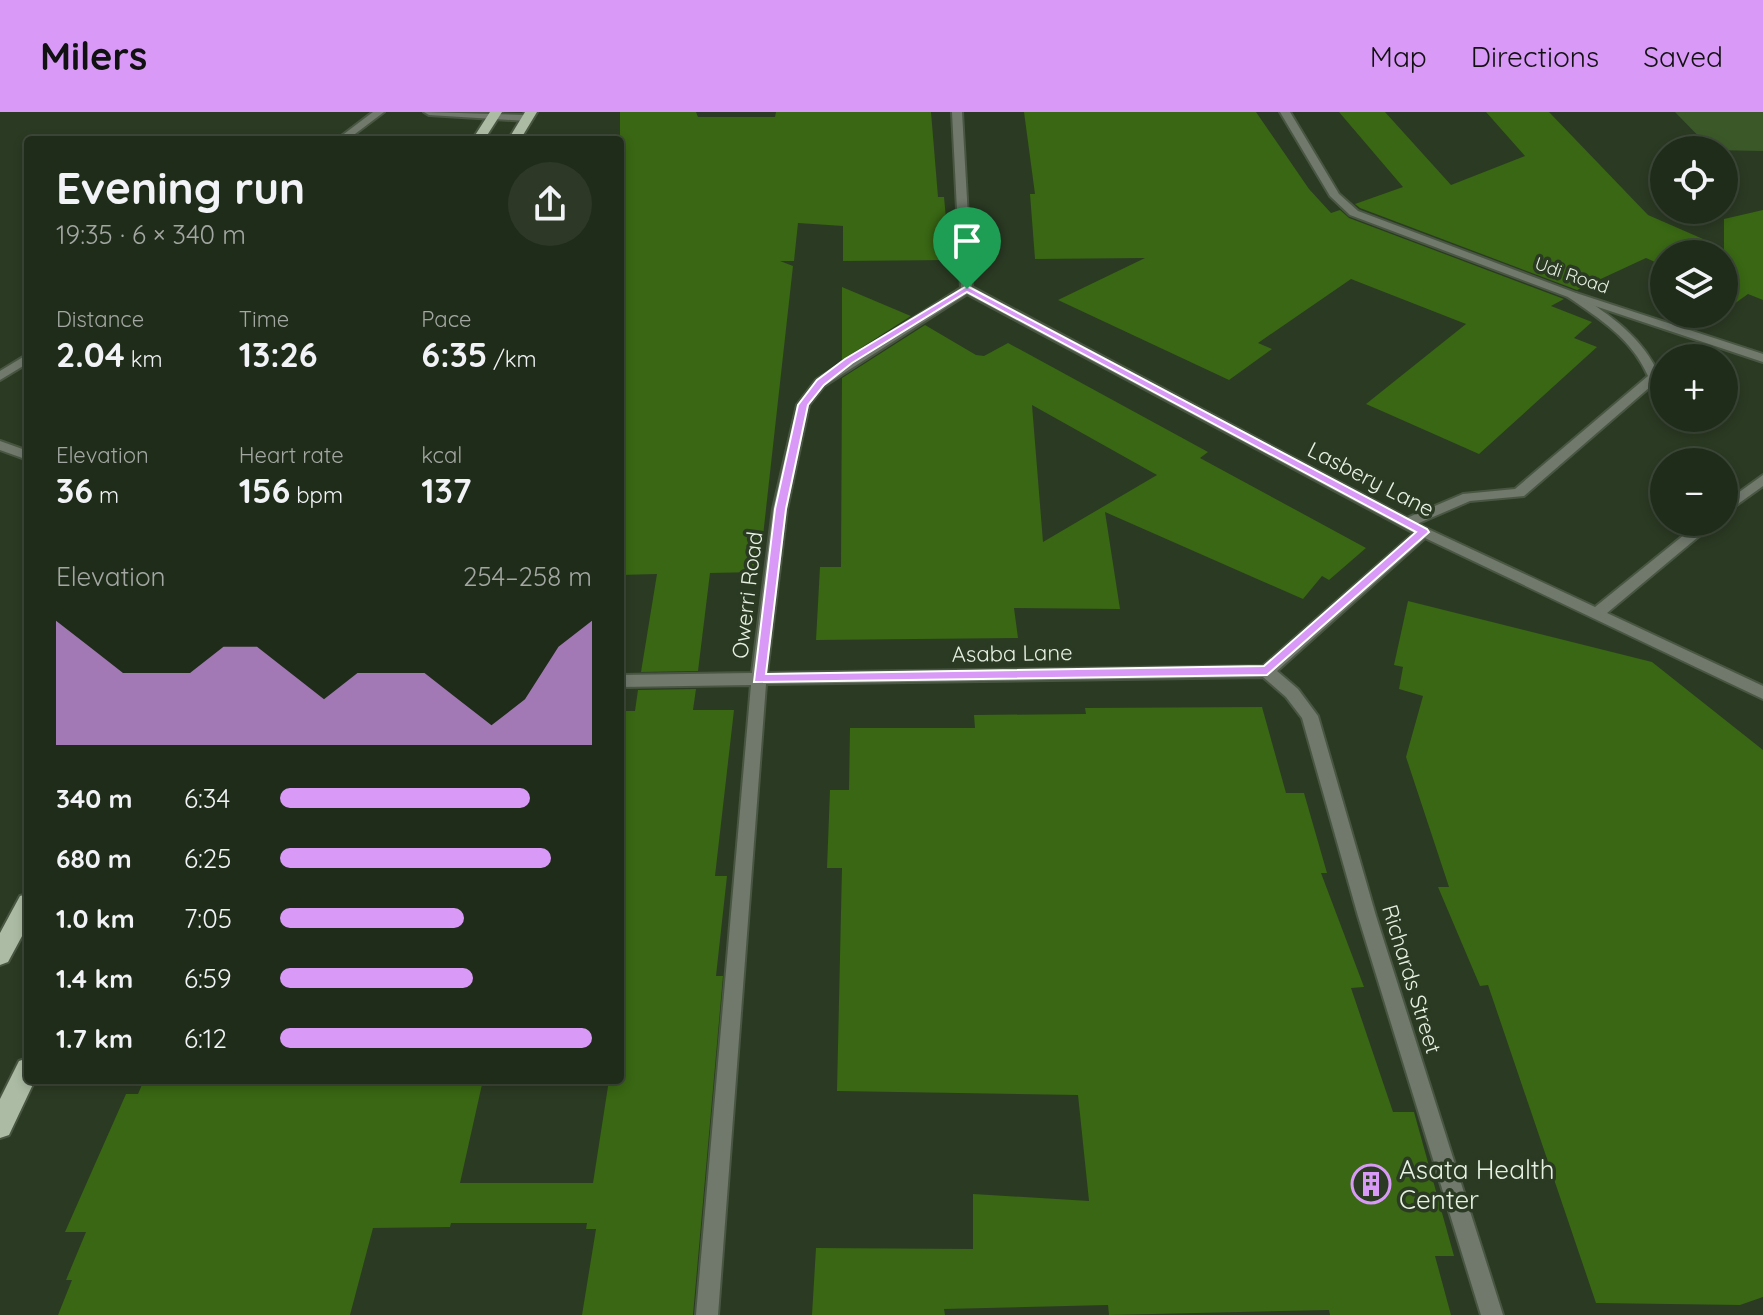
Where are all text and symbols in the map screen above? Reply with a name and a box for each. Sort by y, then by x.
text: Milers [40,32,147,80]
text: Map [1370,39,1427,74]
text: Directions [1471,39,1599,74]
text: Saved [1643,39,1723,74]
map controls [1650,136,1738,536]
button: locate [1650,136,1738,224]
text: Evening run [56,160,305,215]
button: share [508,162,592,246]
pin [933,207,1001,289]
text: 19:35 · 6 × 340 m [56,218,246,251]
icon: arrive [945,219,989,263]
button: layers [1650,240,1738,328]
street label: Udi Road [1532,252,1612,298]
text: Distance [56,305,144,333]
text: Time [239,305,289,333]
text: Pace [421,305,472,333]
text: 2.04 [56,333,125,376]
text: 13:26 [239,333,318,376]
text: 6:35 [421,333,487,376]
button: + [1650,344,1738,432]
text: km [125,345,163,373]
text: /km [487,345,537,373]
street label: Lasbery Lane [1303,435,1439,523]
text: Elevation [56,441,149,469]
text: Heart rate [239,441,344,469]
text: kcal [421,441,462,469]
button: − [1650,448,1738,536]
text: 36 [56,469,93,512]
text: 156 [239,469,290,512]
text: 137 [421,469,471,512]
text: m [93,481,119,509]
text: bpm [290,481,343,509]
street label: Owerri Road [725,530,769,660]
text: Elevation [56,560,166,593]
text: 254–258 m [463,560,592,593]
street label: Asaba Lane [951,638,1073,668]
text: 340 m [56,782,132,815]
text: 6:34 [184,782,230,815]
text: 680 m [56,842,132,875]
text: 6:25 [184,842,231,875]
street label: Richards Street [1376,901,1448,1057]
text: 1.0 km [56,902,135,935]
text: 7:05 [184,902,232,935]
text: 1.4 km [56,962,133,995]
text: 6:59 [184,962,232,995]
text: 1.7 km [56,1022,133,1055]
text: 6:12 [184,1022,227,1055]
place label: Asata Health Center [1399,1153,1554,1216]
building icon: Asata Health Center [1350,1163,1392,1205]

